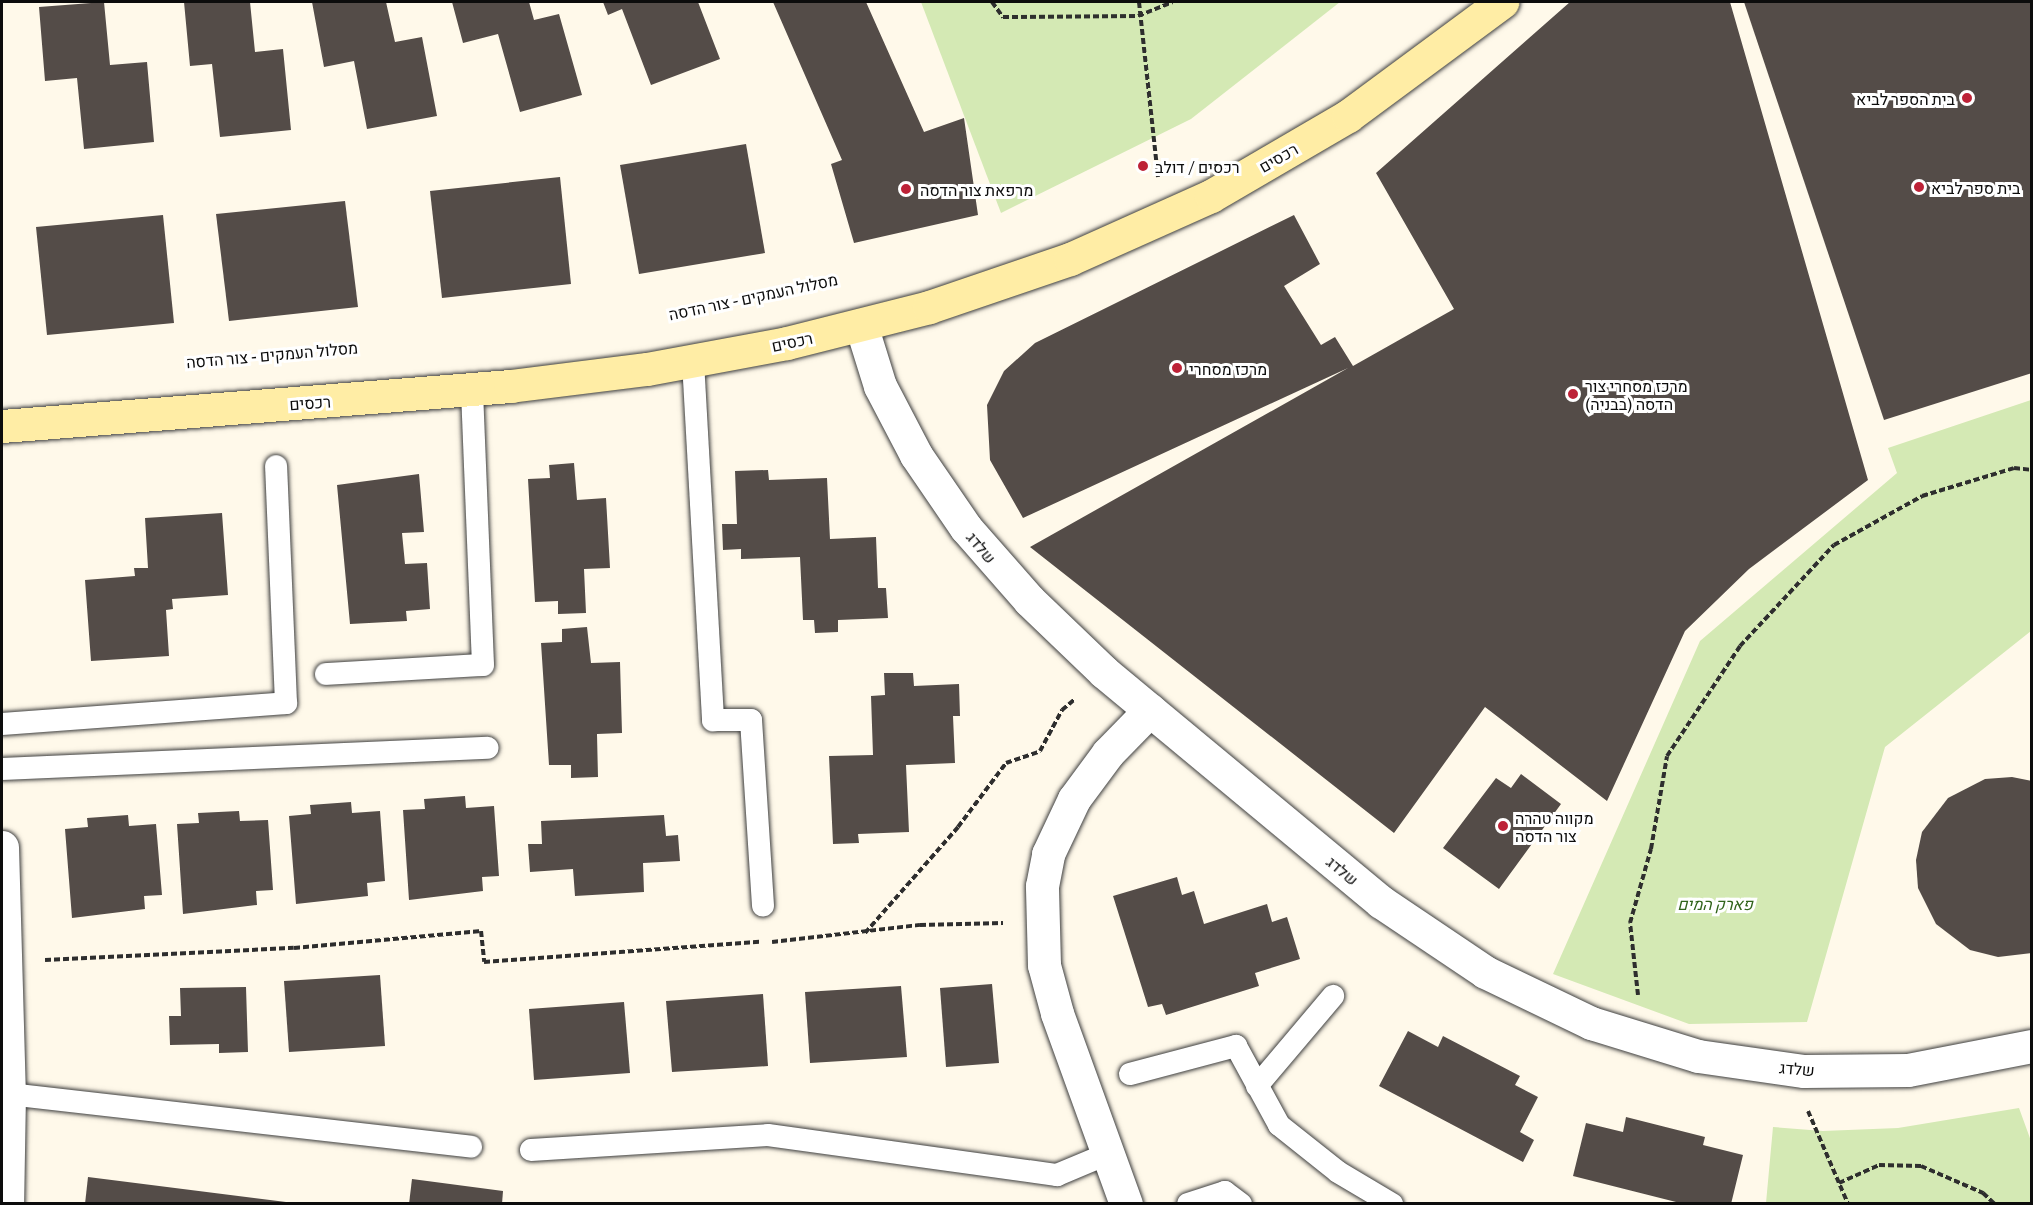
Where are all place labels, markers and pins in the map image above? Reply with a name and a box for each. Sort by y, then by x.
place label: בית הספר לביא [1856,88,1955,108]
marker: בית הספר לביא [1960,91,1974,105]
place label: רכסים / דולב [1155,156,1240,176]
marker: רכסים / דולב [1136,159,1150,173]
place label: בית ספר לביא [1931,177,2020,197]
place label: מרפאת צור הדסה [920,179,1033,199]
marker: מרפאת צור הדסה [897,180,915,198]
marker: בית ספר לביא [1912,180,1926,194]
place label: מרכז מסחרי [1189,358,1267,378]
marker: מרכז מסחרי [1170,361,1184,375]
place label: מרכז מסחרי צור הדסה (בבניה) [1585,375,1688,413]
marker: מרכז מסחרי צור הדסה (בבניה) [1566,387,1580,401]
place label: מקווה טהרה צור הדסה [1515,807,1594,845]
marker: מקווה טהרה צור הדסה [1496,819,1510,833]

